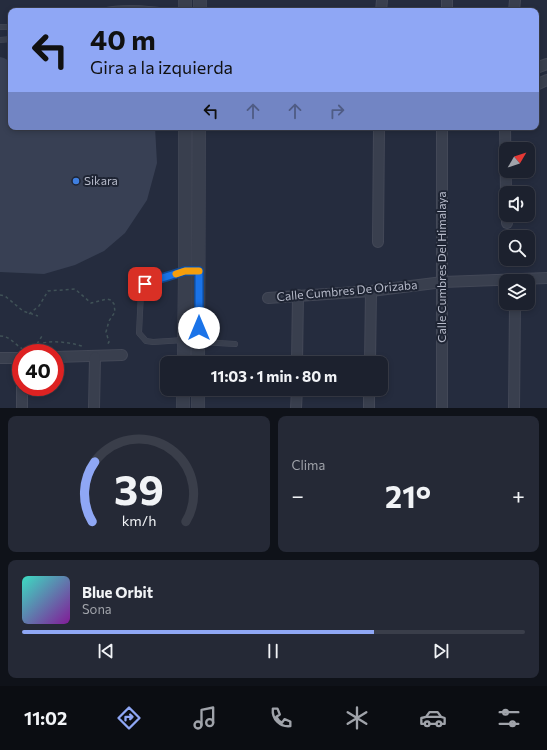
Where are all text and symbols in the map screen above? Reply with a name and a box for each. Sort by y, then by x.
text: 40 m [90,22,156,56]
icon: left [24,24,76,76]
text: Gira a la izquierda [90,56,233,78]
icon: left [200,100,222,122]
icon: ahead [242,100,264,122]
icon: ahead [284,100,306,122]
icon: right [326,100,348,122]
north arrow [499,142,535,178]
map controls [499,142,535,310]
place label: Sikara [84,173,118,187]
marker: Sikara [71,176,81,186]
button: sound [499,186,535,222]
street label: Calle Cumbres Del Himalaya [434,191,448,343]
button: search [499,230,535,266]
pin [128,267,162,301]
icon: arrive [134,273,156,295]
button: layers [499,274,535,310]
street label: Calle Cumbres De Orizaba [276,277,418,303]
position arrow [178,307,220,349]
speed limit sign: 40 [12,344,64,396]
text: 11:03 · 1 min · 80 m [211,367,337,385]
text: Clima [292,457,325,473]
text: 39 [114,463,164,514]
text: 21° [385,477,431,514]
text: − [292,482,304,509]
text: + [512,482,525,509]
text: km/h [121,511,156,529]
text: Blue Orbit [82,583,153,601]
text: Sona [82,601,112,617]
icon: previous [95,640,117,662]
icon: pause [262,640,284,662]
icon: next [430,640,452,662]
icon: directions [115,704,143,732]
icon: music [191,704,219,732]
icon: phone [267,704,295,732]
icon: climate [343,704,371,732]
icon: car [419,704,447,732]
icon: filters [495,704,523,732]
text: 11:02 [24,707,67,729]

